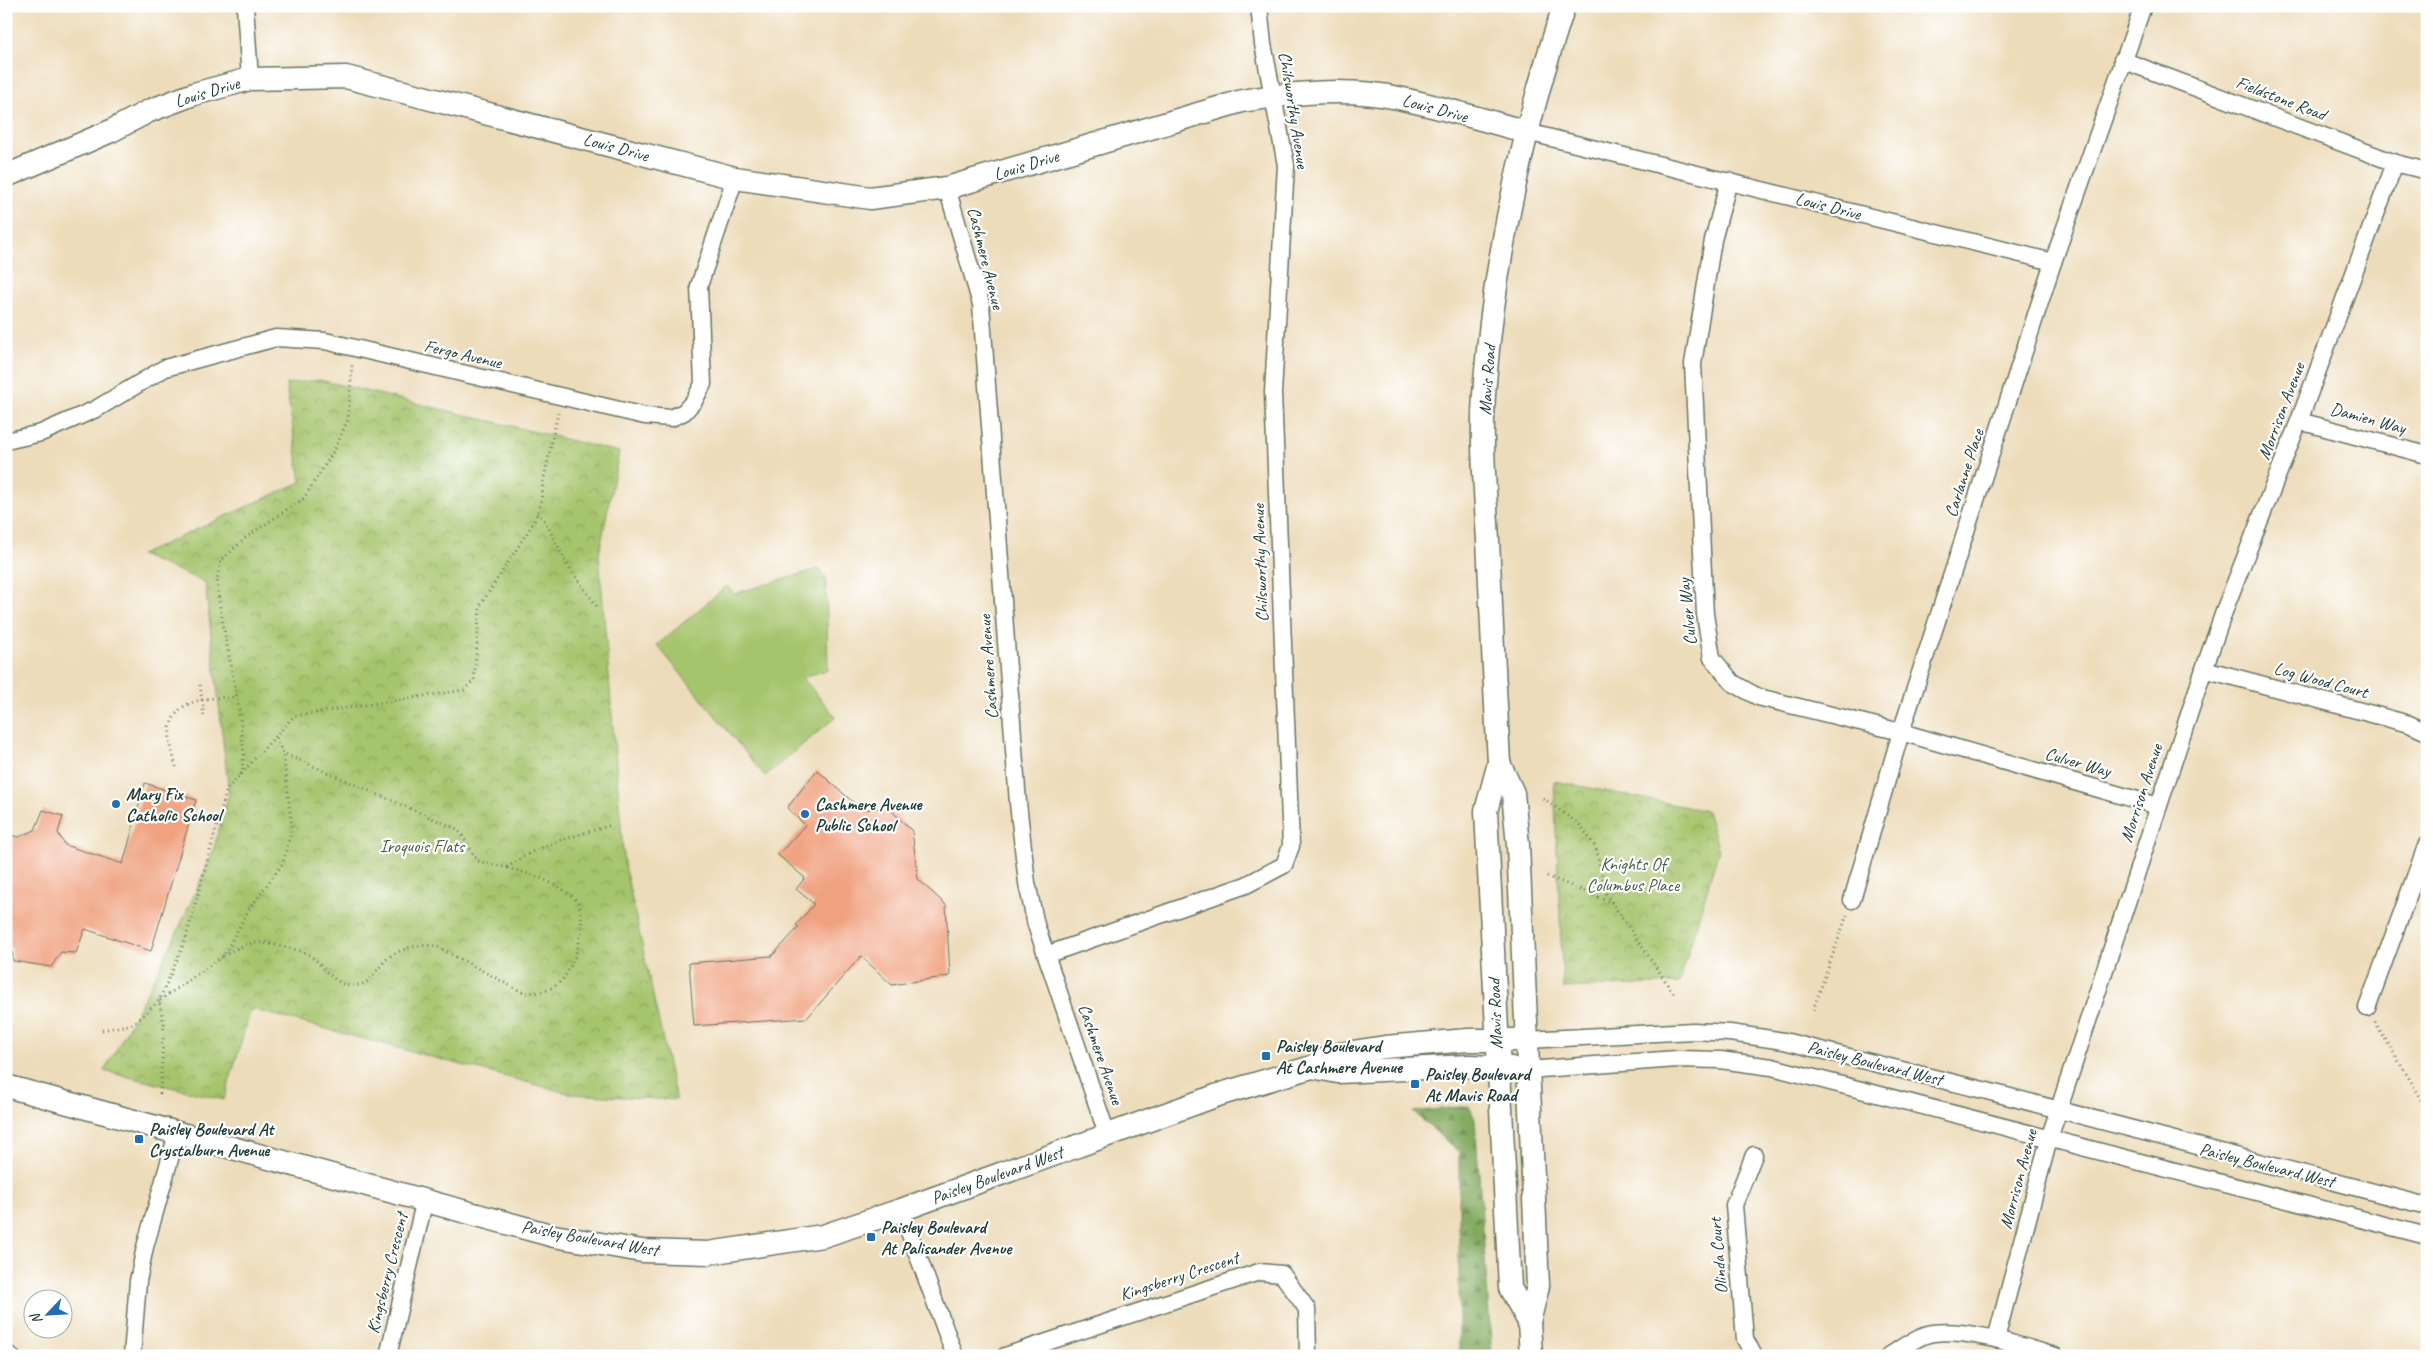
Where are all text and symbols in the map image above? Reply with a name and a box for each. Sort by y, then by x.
street label: Chilsworthy Avenue [1274,50,1314,171]
street label: Louis Drive [172,71,243,112]
street label: Fieldstone Road [2233,71,2332,126]
street label: Louis Drive [1400,89,1471,128]
street label: Louis Drive [581,128,652,167]
street label: Louis Drive [991,144,1062,185]
street label: Louis Drive [1793,187,1864,225]
street label: Cashmere Avenue [963,205,1010,313]
street label: Fergo Avenue [422,334,505,374]
street label: Mavis Road [1474,341,1501,416]
street label: Morrison Avenue [2252,358,2310,463]
street label: Damien Way [2328,397,2410,439]
street label: Carlanne Place [1939,425,1989,520]
street label: Chilsworthy Avenue [1247,503,1273,622]
street label: Culver Way [1672,576,1701,647]
street label: Cashmere Avenue [973,613,1003,720]
street label: Log Wood Court [2272,657,2372,704]
street label: Morrison Avenue [2115,740,2168,845]
street label: Culver Way [2043,742,2115,782]
place label: Mary Fix Catholic School [126,783,225,826]
place label: Cashmere Avenue Public School [815,793,923,836]
marker: Mary Fix Catholic School [110,798,122,810]
marker: Cashmere Avenue Public School [799,808,811,820]
park label: Iroquois Flats [380,835,466,857]
park label: Knights Of Columbus Place [1587,853,1680,896]
street label: Mavis Road [1483,975,1507,1050]
street label: Cashmere Avenue [1074,1001,1129,1108]
place label: Paisley Boulevard At Cashmere Avenue [1276,1035,1404,1078]
street label: Paisley Boulevard West [1805,1036,1948,1091]
marker: Paisley Boulevard At Cashmere Avenue [1260,1050,1272,1062]
place label: Paisley Boulevard At Mavis Road [1425,1063,1533,1106]
marker: Paisley Boulevard At Mavis Road [1409,1078,1421,1090]
place label: Paisley Boulevard At Crystalburn Avenue [149,1118,275,1161]
street label: Morrison Avenue [1994,1126,2042,1231]
marker: Paisley Boulevard At Crystalburn Avenue [133,1133,145,1145]
street label: Paisley Boulevard West [2197,1138,2340,1193]
street label: Paisley Boulevard West [928,1140,1069,1209]
street label: Kingsberry Crescent [361,1207,413,1336]
street label: Paisley Boulevard West [520,1215,663,1261]
street label: Olinda Court [1704,1215,1732,1295]
place label: Paisley Boulevard At Palisander Avenue [881,1216,1013,1259]
marker: Paisley Boulevard At Palisander Avenue [865,1231,877,1243]
street label: Kingsberry Crescent [1117,1246,1244,1306]
north arrow [22,1290,72,1340]
text: N [26,1310,46,1327]

